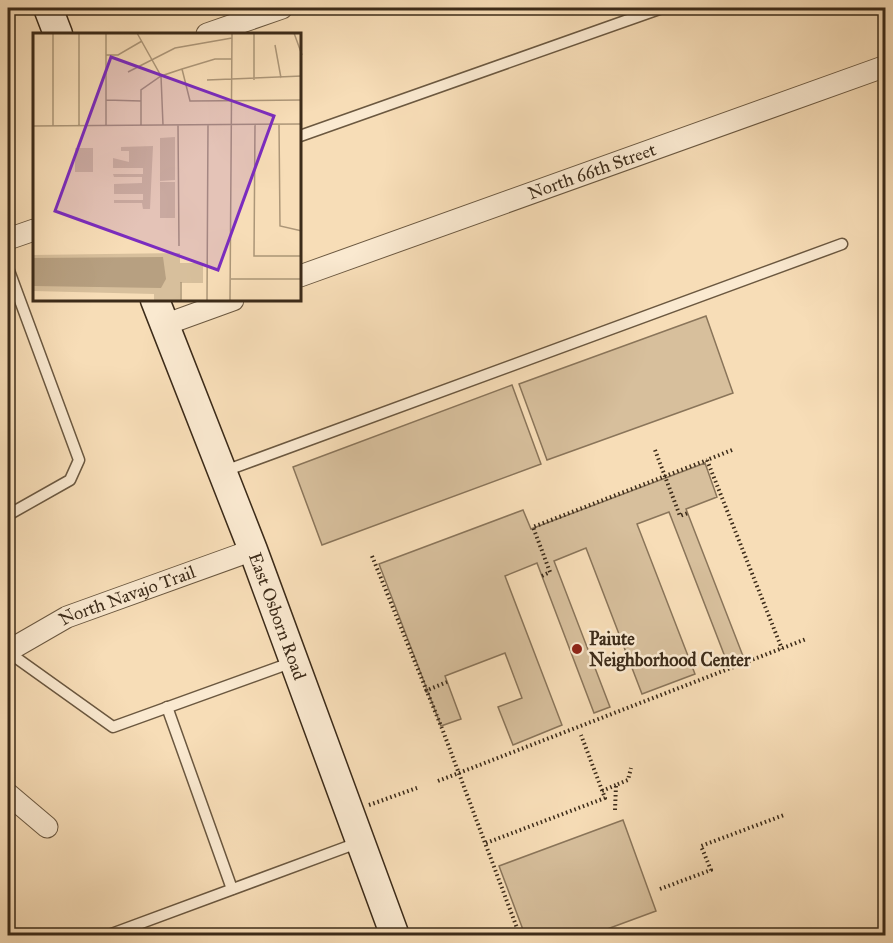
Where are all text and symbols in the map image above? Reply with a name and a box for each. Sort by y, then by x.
inset map [33,33,302,302]
street label: North 66th Street [525,138,660,204]
street label: East Osborn Road [244,549,311,683]
street label: North Navajo Trail [55,561,198,630]
place label: Paiute Neighborhood Center [589,628,752,672]
marker: Paiute Neighborhood Center [570,642,584,656]

